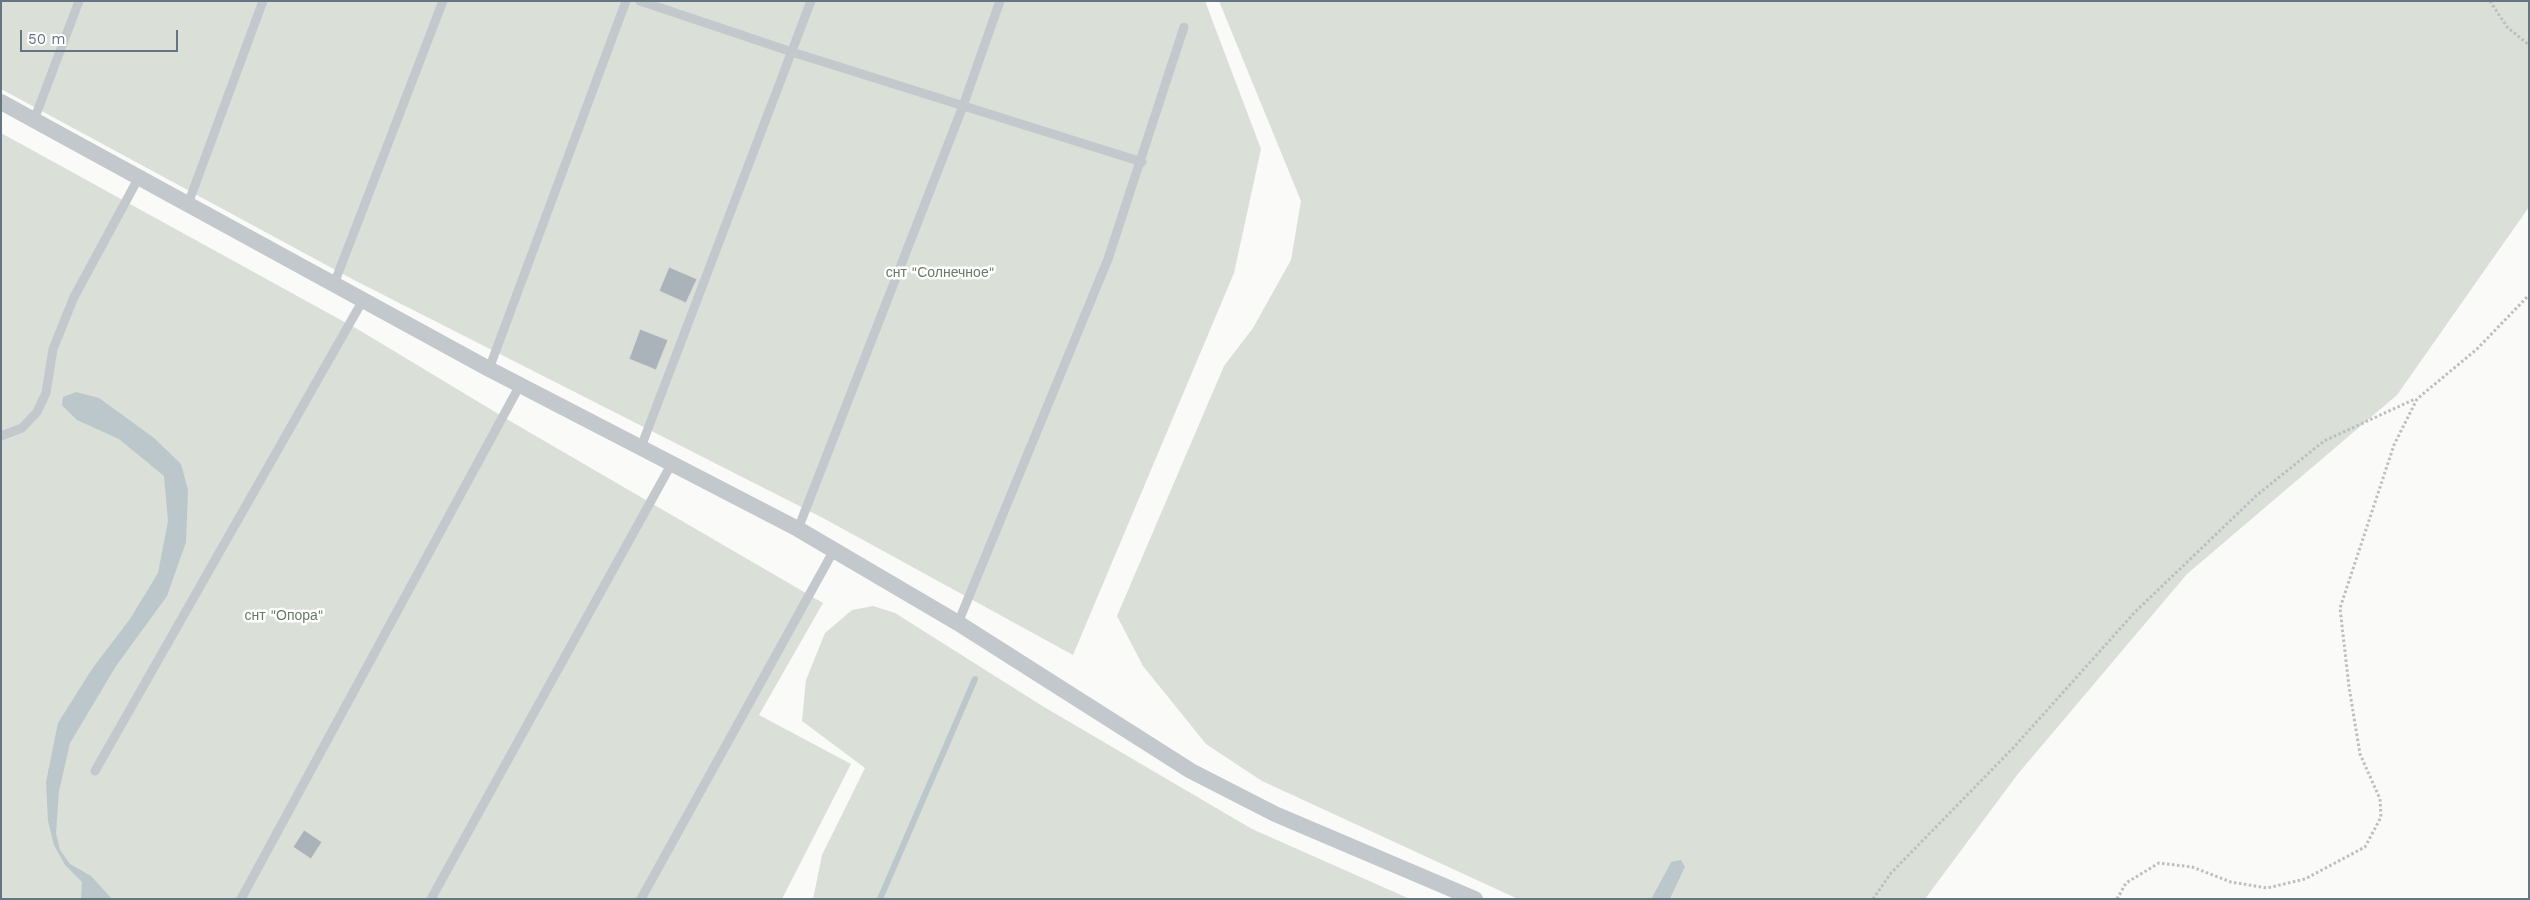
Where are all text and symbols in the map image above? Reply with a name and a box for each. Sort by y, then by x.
scale bar [22,20,180,52]
text: 50 m [28,30,65,48]
park label: снт "Солнечное" [886,265,994,281]
park label: снт "Опора" [244,608,324,624]

